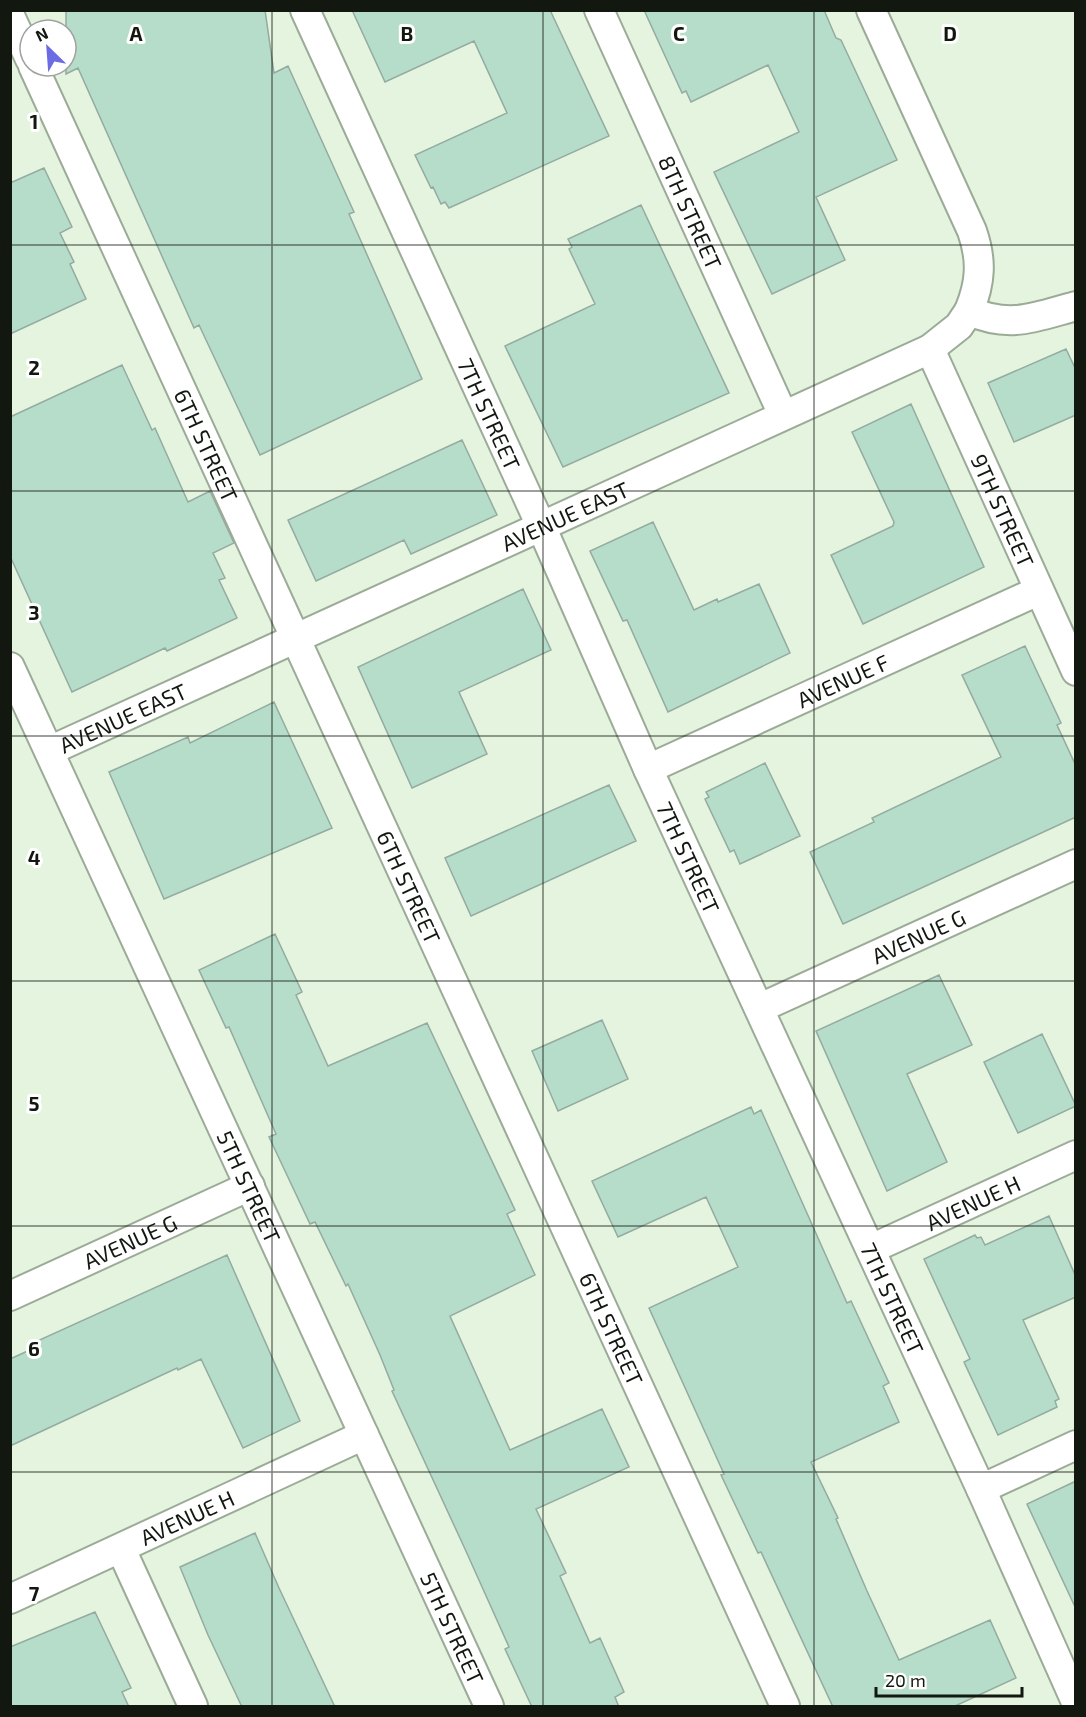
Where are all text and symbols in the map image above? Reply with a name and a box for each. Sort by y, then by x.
north arrow [18,18,78,78]
text: A [129,21,143,45]
text: B [401,21,413,45]
text: C [673,21,685,45]
text: D [943,21,957,45]
text: N [32,23,51,45]
text: 1 [30,109,38,133]
street label: 8TH STREET [654,151,728,273]
street label: 7TH STREET [453,354,527,474]
text: 2 [28,355,40,379]
street label: 6TH STREET [170,385,244,506]
street label: 9TH STREET [966,450,1040,571]
street label: AVENUE EAST [497,475,633,556]
text: 3 [28,600,40,624]
street label: AVENUE F [793,648,893,712]
street label: AVENUE EAST [55,677,191,758]
street label: 7TH STREET [652,797,726,917]
street label: 6TH STREET [372,826,447,948]
text: 4 [28,845,41,869]
street label: AVENUE G [867,903,969,968]
text: 5 [28,1091,40,1115]
street label: 5TH STREET [212,1126,287,1247]
street label: AVENUE H [922,1169,1024,1235]
street label: AVENUE G [79,1208,181,1274]
street label: 7TH STREET [856,1238,930,1358]
street label: 6TH STREET [575,1268,649,1389]
text: 6 [28,1336,40,1360]
street label: AVENUE H [136,1484,238,1550]
street label: 5TH STREET [416,1568,490,1688]
text: 7 [29,1581,40,1605]
scale bar [876,1660,1022,1698]
text: 20 m [885,1669,926,1691]

